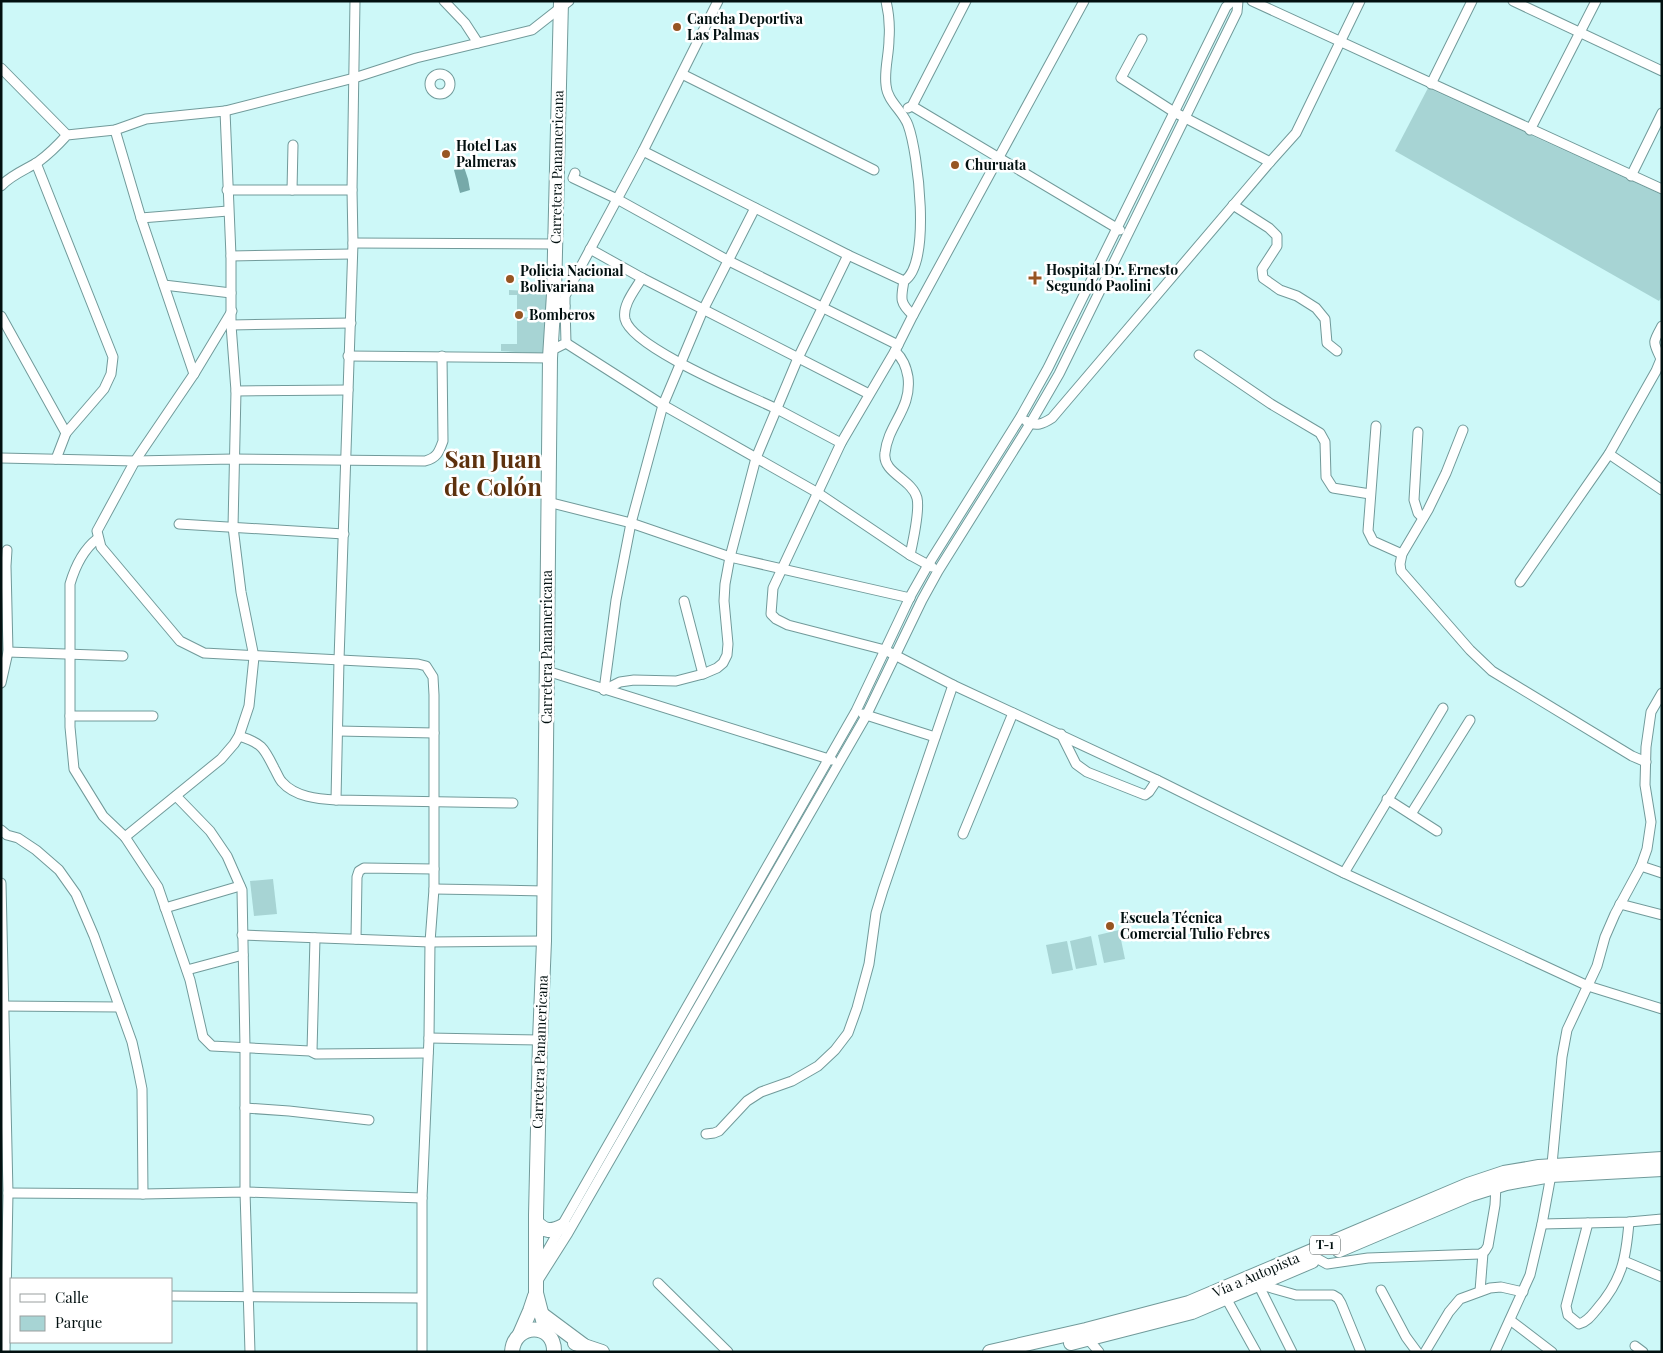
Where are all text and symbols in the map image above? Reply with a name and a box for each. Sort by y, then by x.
place label: Cancha Deportiva Las Palmas [687,9,804,44]
marker: Cancha Deportiva Las Palmas [671,21,683,33]
street label: Carretera Panamericana [546,90,567,244]
place label: Hotel Las Palmeras [456,136,517,171]
marker: Hotel Las Palmeras [440,148,452,160]
place label: Churuata [965,155,1027,174]
marker: Churuata [949,159,961,171]
place label: Hospital Dr. Ernesto Segundo Paolini [1046,260,1178,295]
place label: Policia Nacional Bolivariana [520,261,624,296]
marker: Hospital Dr. Ernesto Segundo Paolini [1028,271,1042,285]
marker: Policia Nacional Bolivariana [504,273,516,285]
place label: Bomberos [529,305,595,324]
marker: Bomberos [513,309,525,321]
district label: San Juan de Colón [444,442,542,502]
street label: Carretera Panamericana [537,570,556,724]
place label: Escuela Técnica Comercial Tulio Febres [1120,908,1270,943]
marker: Escuela Técnica Comercial Tulio Febres [1104,920,1116,932]
street label: Carretera Panamericana [527,975,552,1129]
road number: T-1 [1310,1236,1340,1254]
street label: Vía a Autopista [1209,1248,1302,1302]
legend [10,1278,172,1343]
text: Calle [55,1287,89,1307]
text: Parque [55,1312,102,1332]

